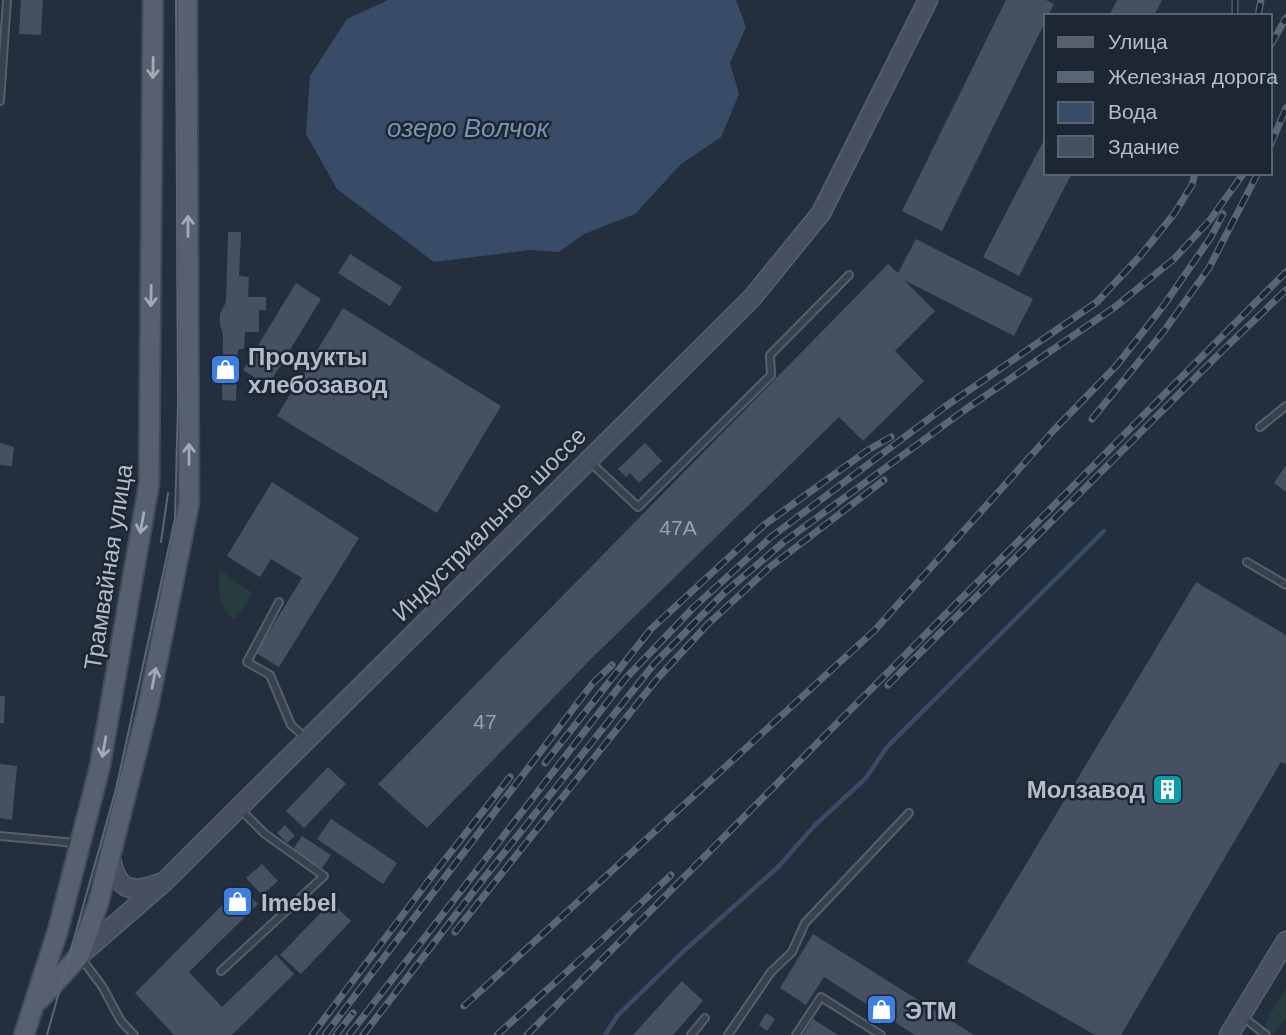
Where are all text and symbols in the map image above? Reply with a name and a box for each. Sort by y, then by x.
legend [1044,14,1272,175]
text: Улица [1108,30,1168,53]
one-way arrow [146,56,160,79]
text: Железная дорога [1108,65,1278,88]
text: Вода [1108,100,1157,123]
water label: озеро Волчок [387,113,551,143]
text: Здание [1108,135,1180,158]
one-way arrow [181,215,195,238]
one-way arrow [144,284,158,307]
place label: Продукты хлебозавод [248,343,387,398]
shop icon: Продукты хлебозавод [208,353,242,387]
street label: Индустриальное шоссе [387,422,591,626]
one-way arrow [182,442,196,465]
street label: Трамвайная улица [78,462,138,672]
one-way arrow [135,511,148,534]
house number: 47А [659,516,697,539]
one-way arrow [148,667,162,690]
house number: 47 [473,710,497,733]
one-way arrow [97,735,110,758]
building icon: Молзавод [1151,772,1185,806]
place label: Молзавод [1027,776,1145,803]
shop icon: Imebel [221,885,255,919]
place label: Imebel [261,889,337,916]
shop icon: ЭТМ [865,993,899,1027]
place label: ЭТМ [905,997,957,1024]

